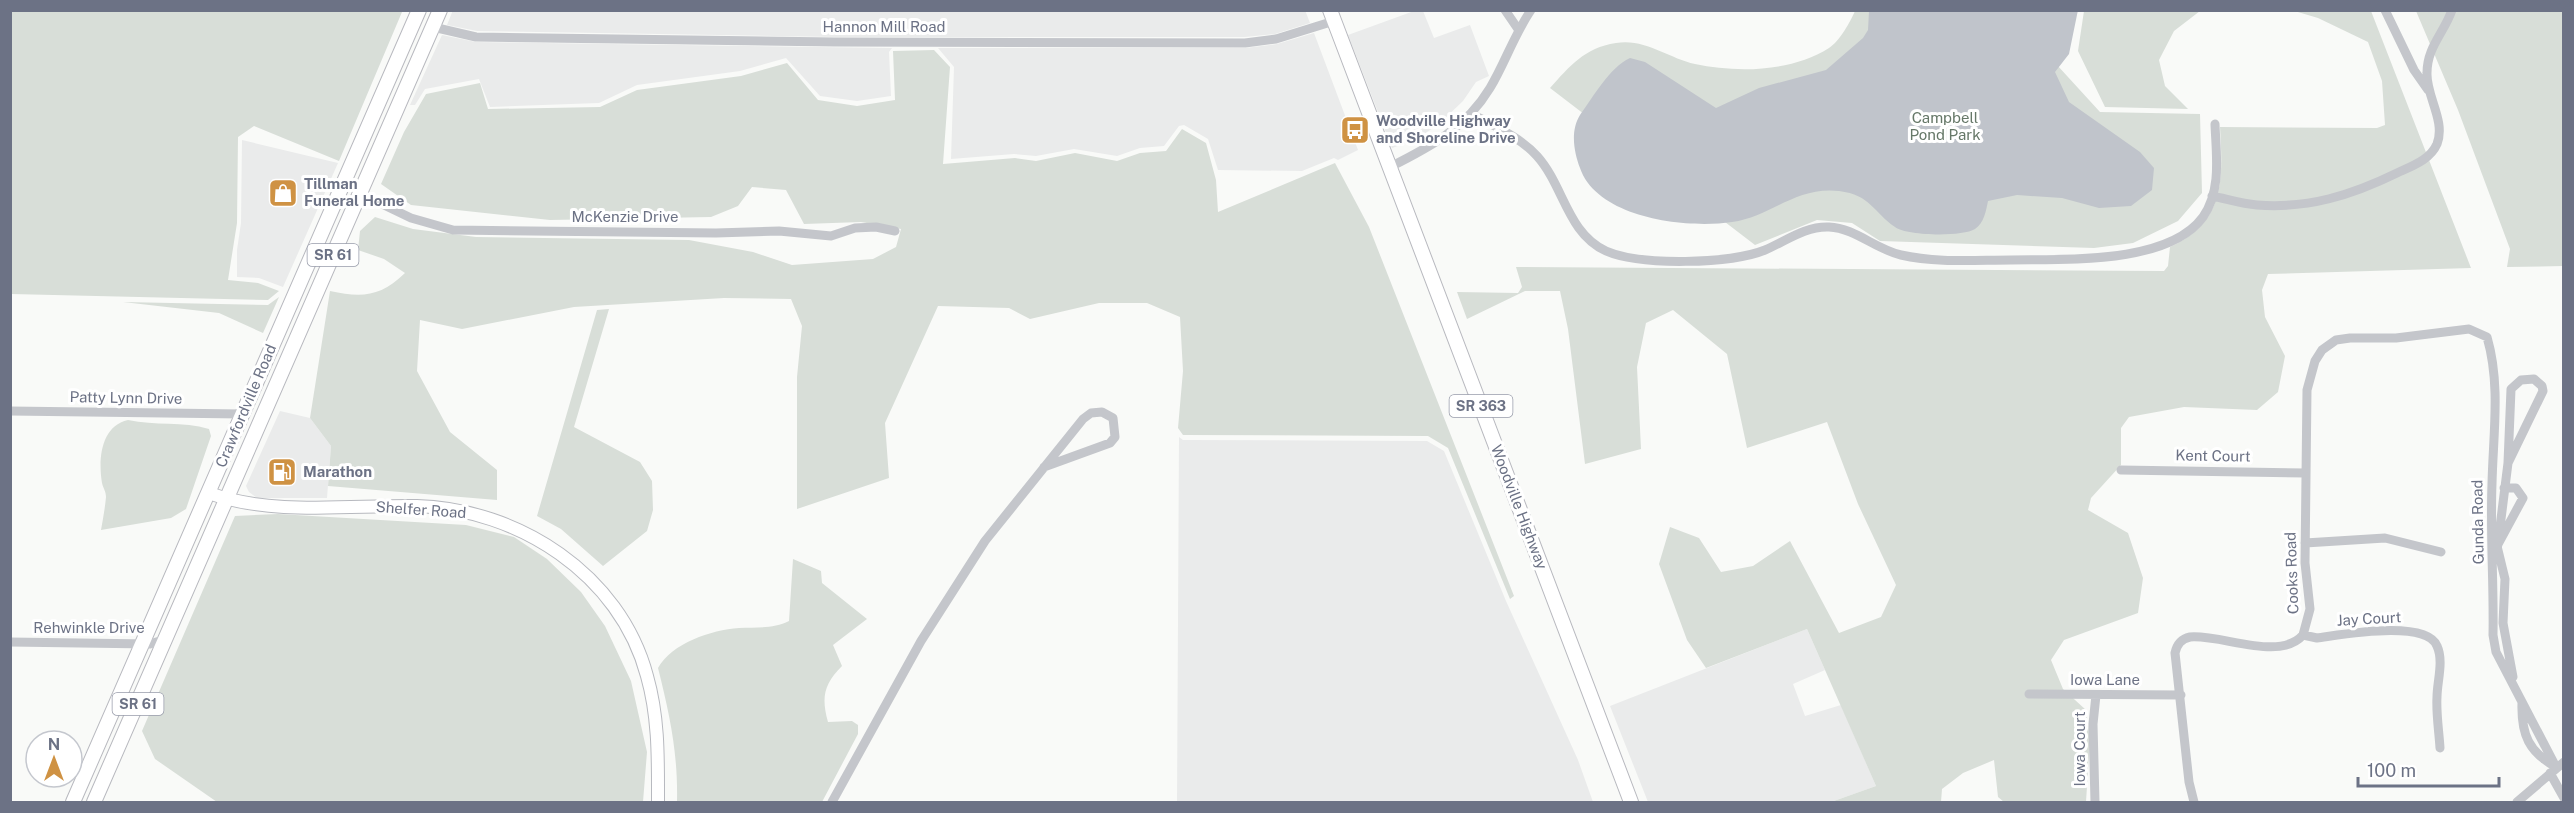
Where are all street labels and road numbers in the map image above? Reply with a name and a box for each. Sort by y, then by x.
street label: Hannon Mill Road [823,18,945,35]
street label: McKenzie Drive [571,208,679,225]
road number: SR 61 [308,244,358,266]
street label: Crawfordville Road [212,342,279,470]
street label: Patty Lynn Drive [69,388,183,407]
road number: SR 363 [1450,395,1512,417]
street label: Woodville Highway [1488,442,1551,571]
street label: Kent Court [2175,446,2251,465]
street label: Gunda Road [2468,479,2487,565]
street label: Shelfer Road [375,498,467,521]
street label: Cooks Road [2282,532,2301,614]
street label: Jay Court [2336,608,2402,629]
street label: Rehwinkle Drive [33,619,145,636]
street label: Iowa Lane [2070,671,2140,688]
road number: SR 61 [112,693,164,715]
street label: Iowa Court [2071,711,2088,787]

